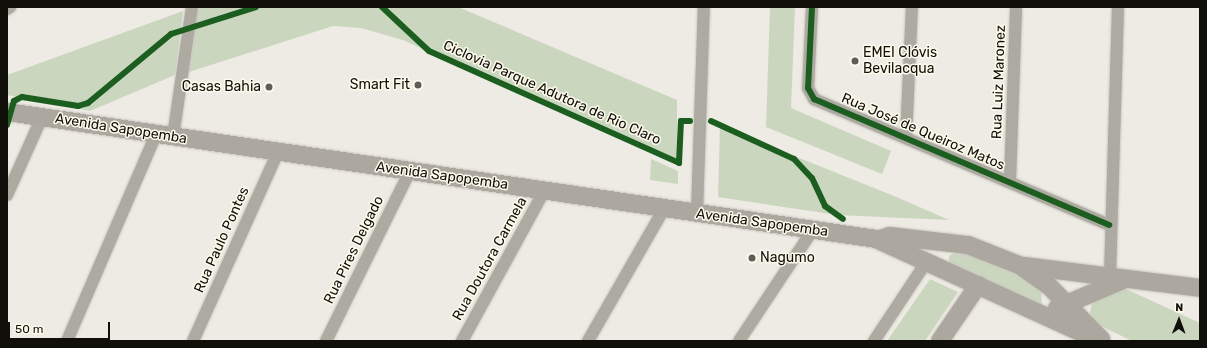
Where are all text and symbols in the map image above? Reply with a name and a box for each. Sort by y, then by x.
street label: Rua Luiz Maronez [989,25,1009,139]
street label: Ciclovia Parque Adutora de Rio Claro [440,37,664,149]
place label: EMEI Clóvis Bevilacqua [863,45,937,78]
marker: EMEI Clóvis Bevilacqua [850,56,860,66]
place label: Smart Fit [350,77,410,93]
place label: Casas Bahia [182,79,261,95]
marker: Smart Fit [413,80,423,90]
marker: Casas Bahia [264,82,274,92]
street label: Rua José de Queiroz Matos [839,90,1007,174]
street label: Avenida Sapopemba [54,110,188,148]
street label: Avenida Sapopemba [375,158,509,194]
street label: Rua Paulo Pontes [191,184,253,296]
street label: Rua Pires Delgado [321,193,387,307]
street label: Rua Doutora Carmela [449,194,531,324]
street label: Avenida Sapopemba [695,205,829,241]
place label: Nagumo [760,250,815,266]
marker: Nagumo [747,253,757,263]
north arrow [1159,300,1199,340]
text: N [1175,301,1183,314]
scale bar [10,314,112,340]
text: 50 m [15,322,43,336]

